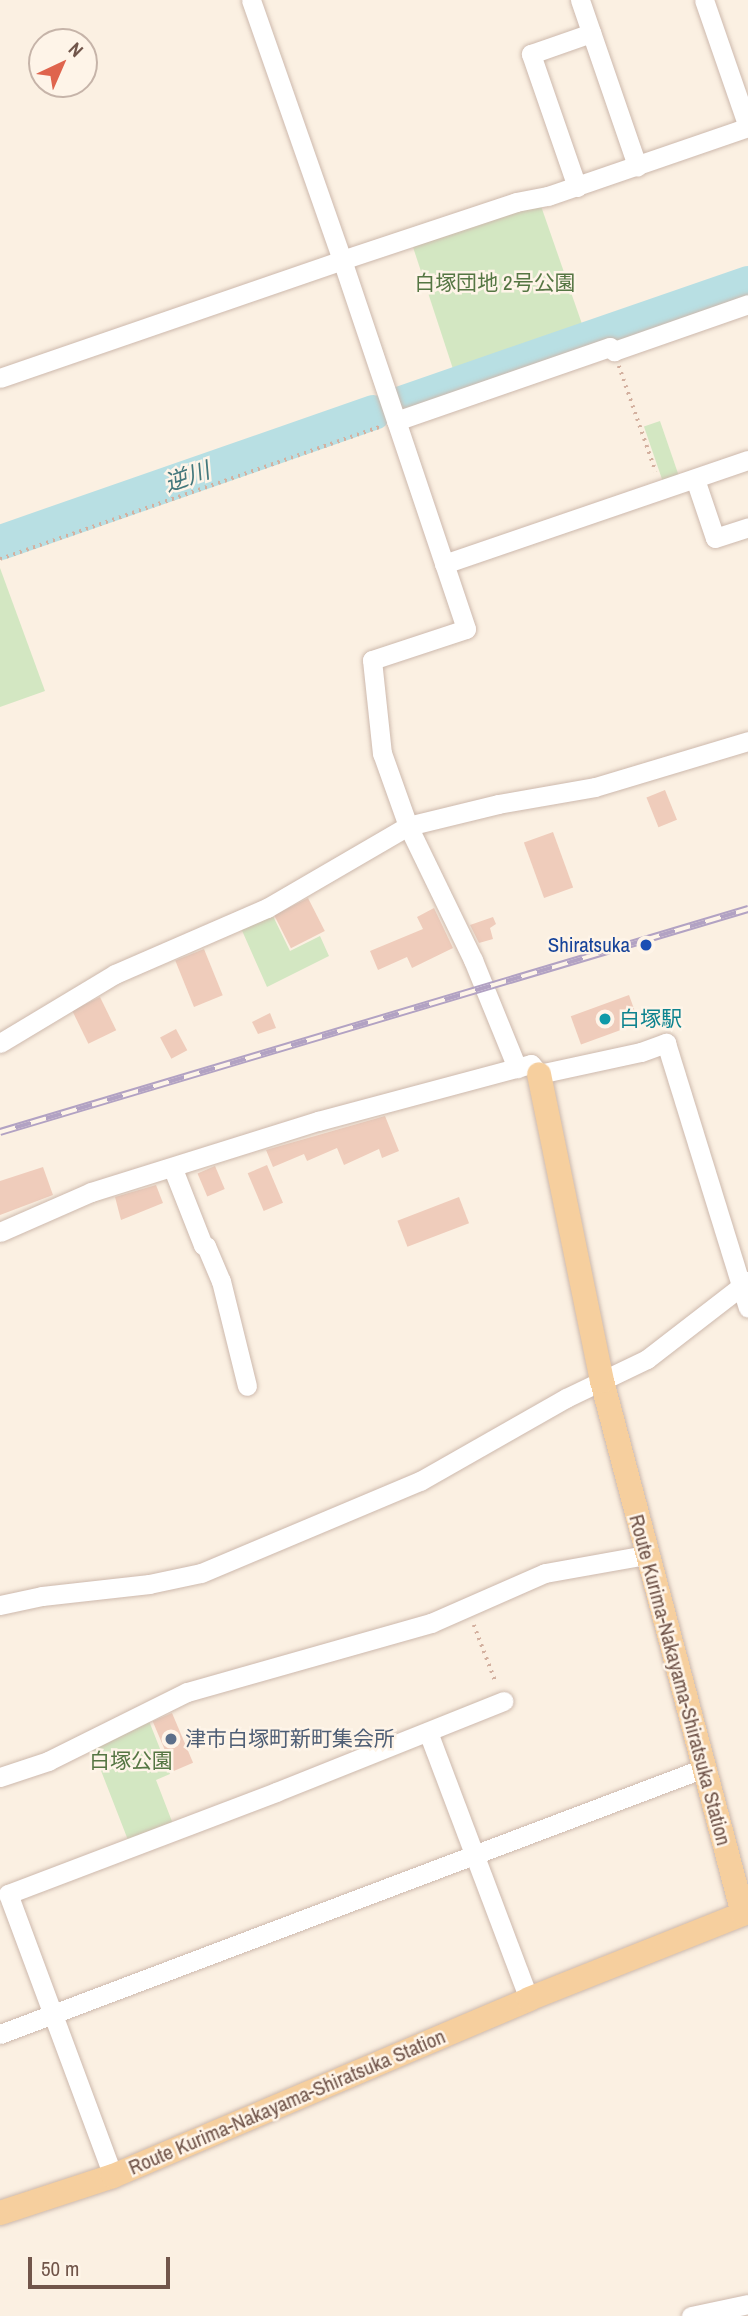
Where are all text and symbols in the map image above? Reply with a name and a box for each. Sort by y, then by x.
north arrow [28,28,98,98]
text: N [63,36,89,63]
park label: 白塚団地 2号公園 [414,270,576,296]
water label: 逆川 [161,456,213,498]
place label: Shiratsuka [548,932,630,958]
marker: Shiratsuka [636,935,656,955]
place label: 白塚駅 [619,1006,682,1032]
marker: 白塚駅 [597,1011,613,1027]
street label: Route Kurima-Nakayama-Shiratsuka Station [624,1512,736,1848]
place label: 津市白塚町新町集会所 [185,1726,395,1752]
marker: 津市白塚町新町集会所 [163,1731,179,1747]
park label: 白塚公園 [89,1748,173,1774]
street label: Route Kurima-Nakayama-Shiratsuka Station [125,2024,449,2180]
scale bar [32,2242,173,2286]
text: 50 m [41,2254,79,2283]

